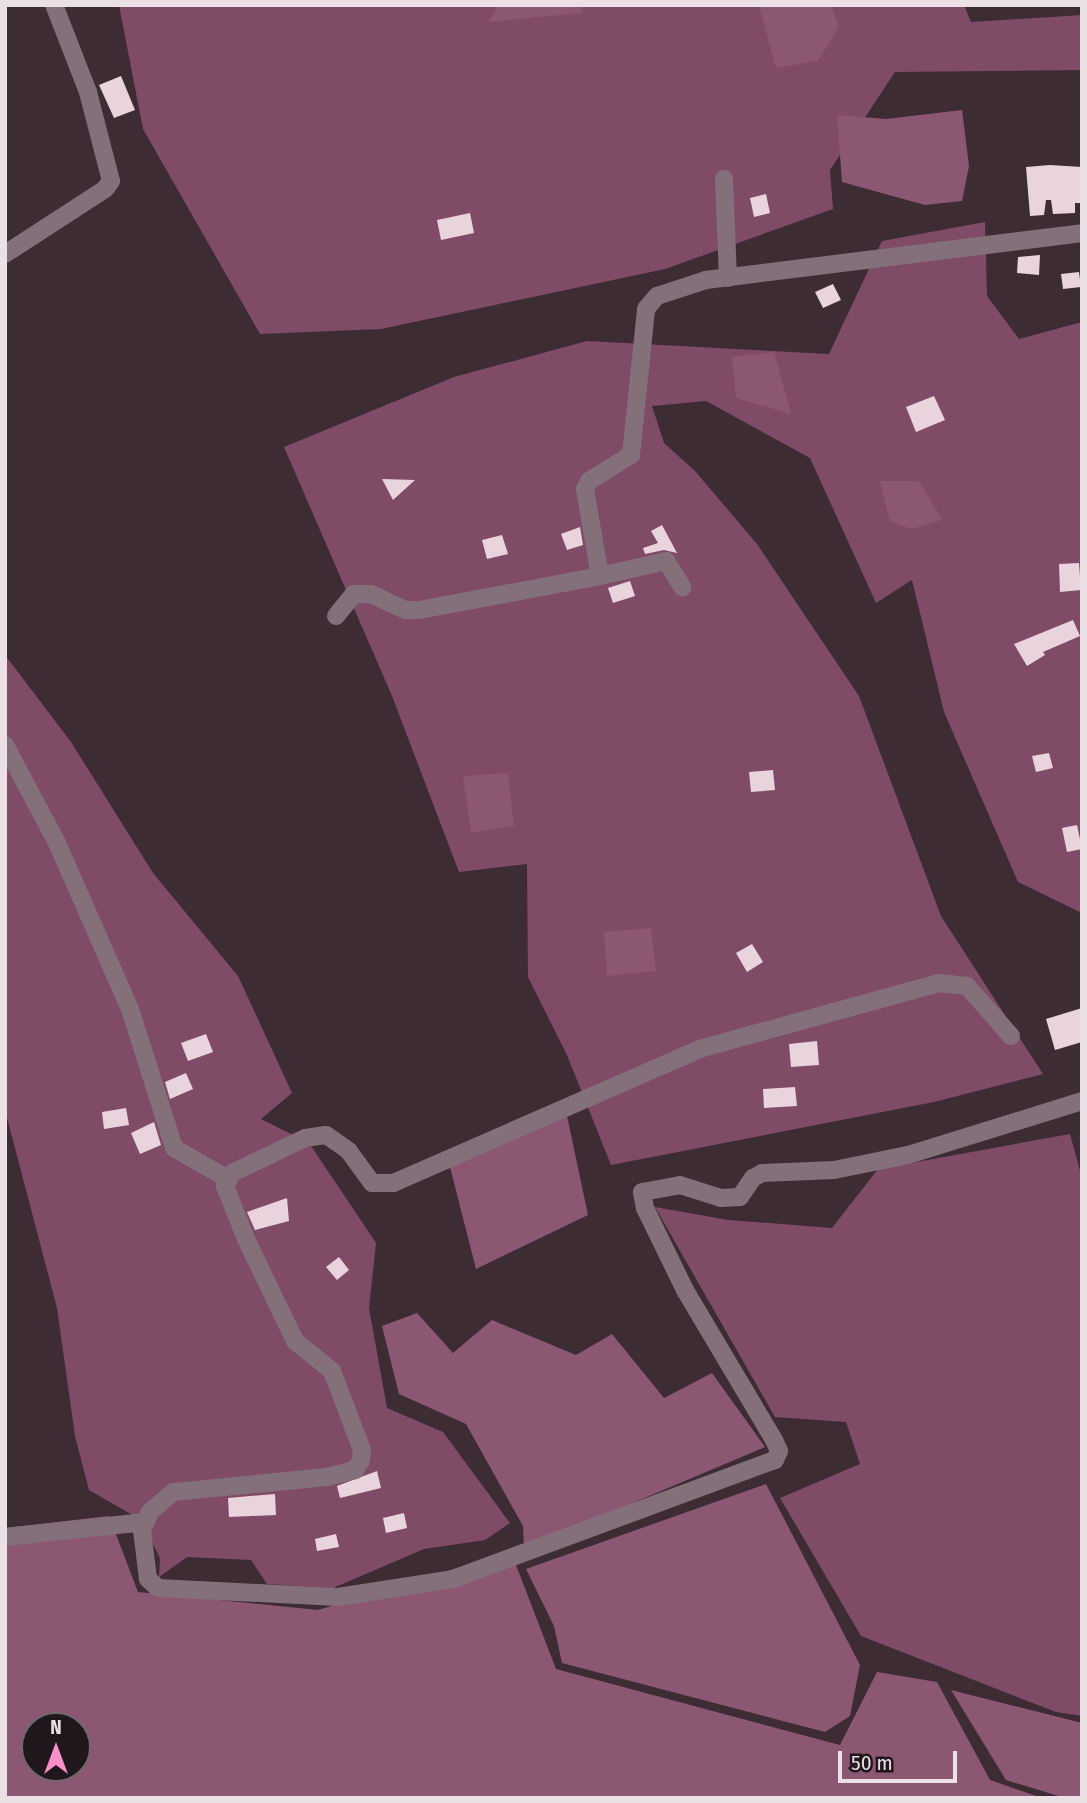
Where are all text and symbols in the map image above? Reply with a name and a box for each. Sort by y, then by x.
north arrow [21,1712,91,1782]
text: N [50,1716,62,1739]
scale bar [842,1736,961,1780]
text: 50 m [851,1750,893,1776]

